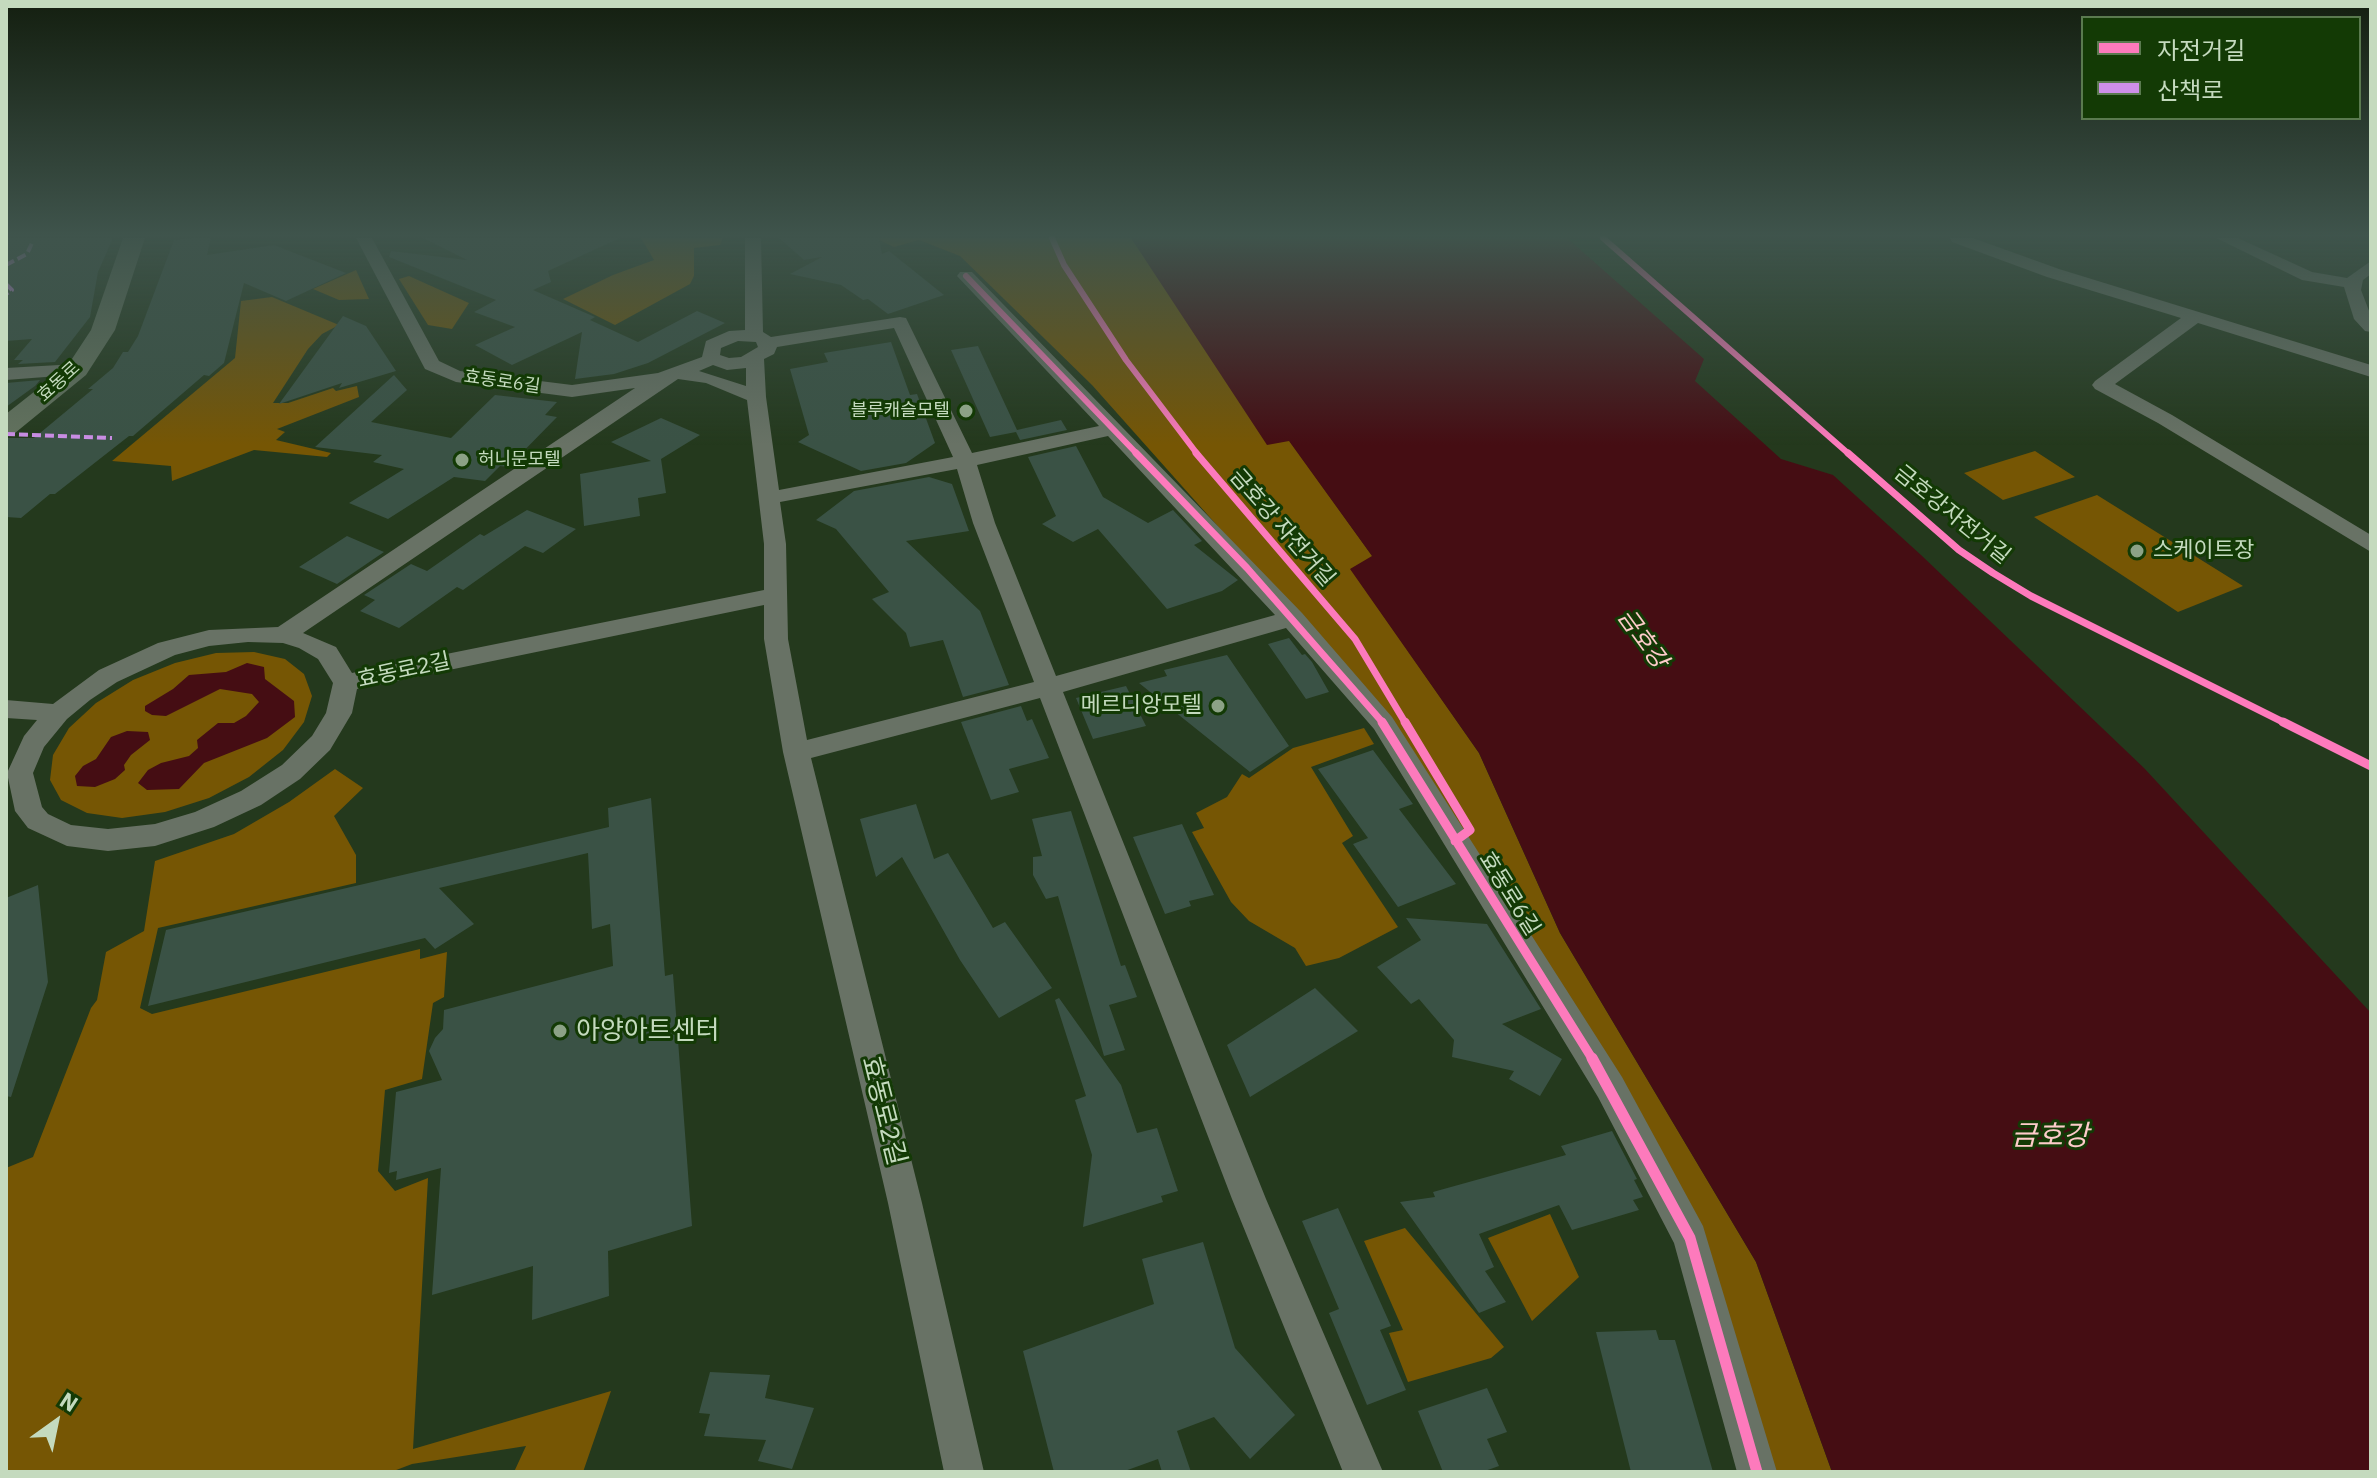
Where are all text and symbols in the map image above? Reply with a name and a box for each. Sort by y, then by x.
legend [2081,16,2361,120]
text: 자전거길 [2157,34,2245,66]
text: 산책로 [2157,74,2223,106]
street label: 효동로 [33,357,85,407]
street label: 효동로6길 [462,366,542,398]
place label: 블루캐슬모텔 [851,400,950,422]
marker: 블루캐슬모텔 [957,402,975,420]
place label: 허니문모텔 [478,449,561,471]
marker: 허니문모텔 [453,451,471,469]
street label: 금호강자전거길 [1889,460,2015,570]
street label: 금호강 자전거길 [1224,464,1340,592]
place label: 스케이트장 [2153,538,2254,564]
marker: 스케이트장 [2128,542,2146,560]
water label: 금호강 [1611,604,1673,674]
street label: 효동로2길 [355,648,453,694]
place label: 메르디앙모텔 [1081,693,1202,719]
marker: 메르디앙모텔 [1209,697,1227,715]
street label: 효동로6길 [1473,847,1545,941]
place label: 아양아트센터 [576,1015,720,1047]
marker: 아양아트센터 [551,1022,569,1040]
street label: 효동로2길 [854,1053,912,1169]
water label: 금호강 [2011,1120,2089,1154]
north arrow [16,1382,96,1462]
text: N [55,1385,84,1418]

